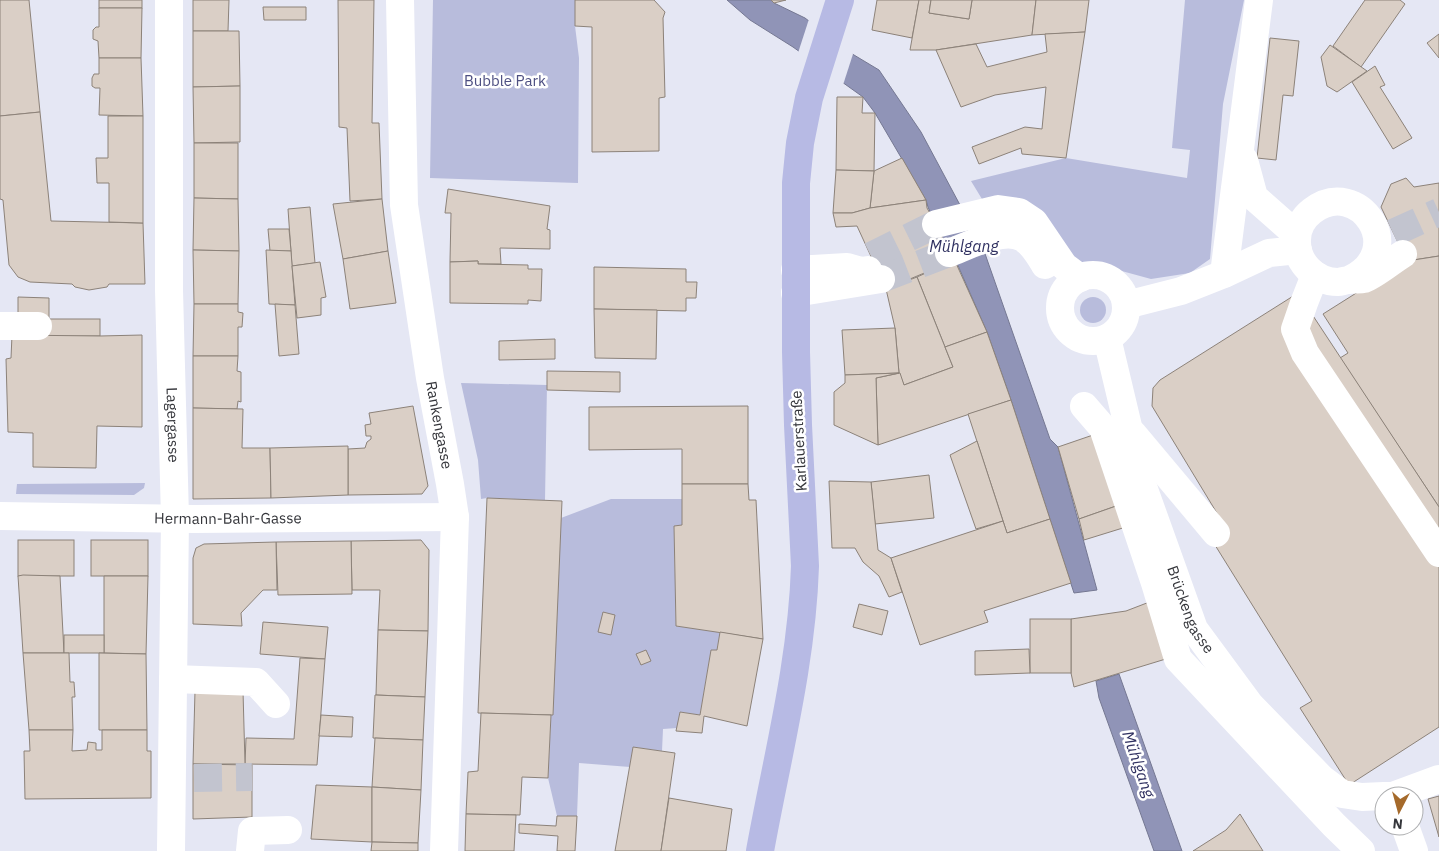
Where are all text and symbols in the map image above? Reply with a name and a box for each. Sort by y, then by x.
park label: Bubble Park [464,71,546,90]
water label: Mühlgang [929,236,1000,256]
street label: Rankengasse [422,380,457,471]
street label: Lagergasse [163,387,184,463]
street label: Karlauerstraße [786,390,811,492]
street label: Hermann-Bahr-Gasse [154,508,302,528]
street label: Brückengasse [1163,563,1219,657]
water label: Mühlgang [1118,728,1160,801]
north arrow [1374,786,1424,836]
text: N [1392,814,1404,833]

